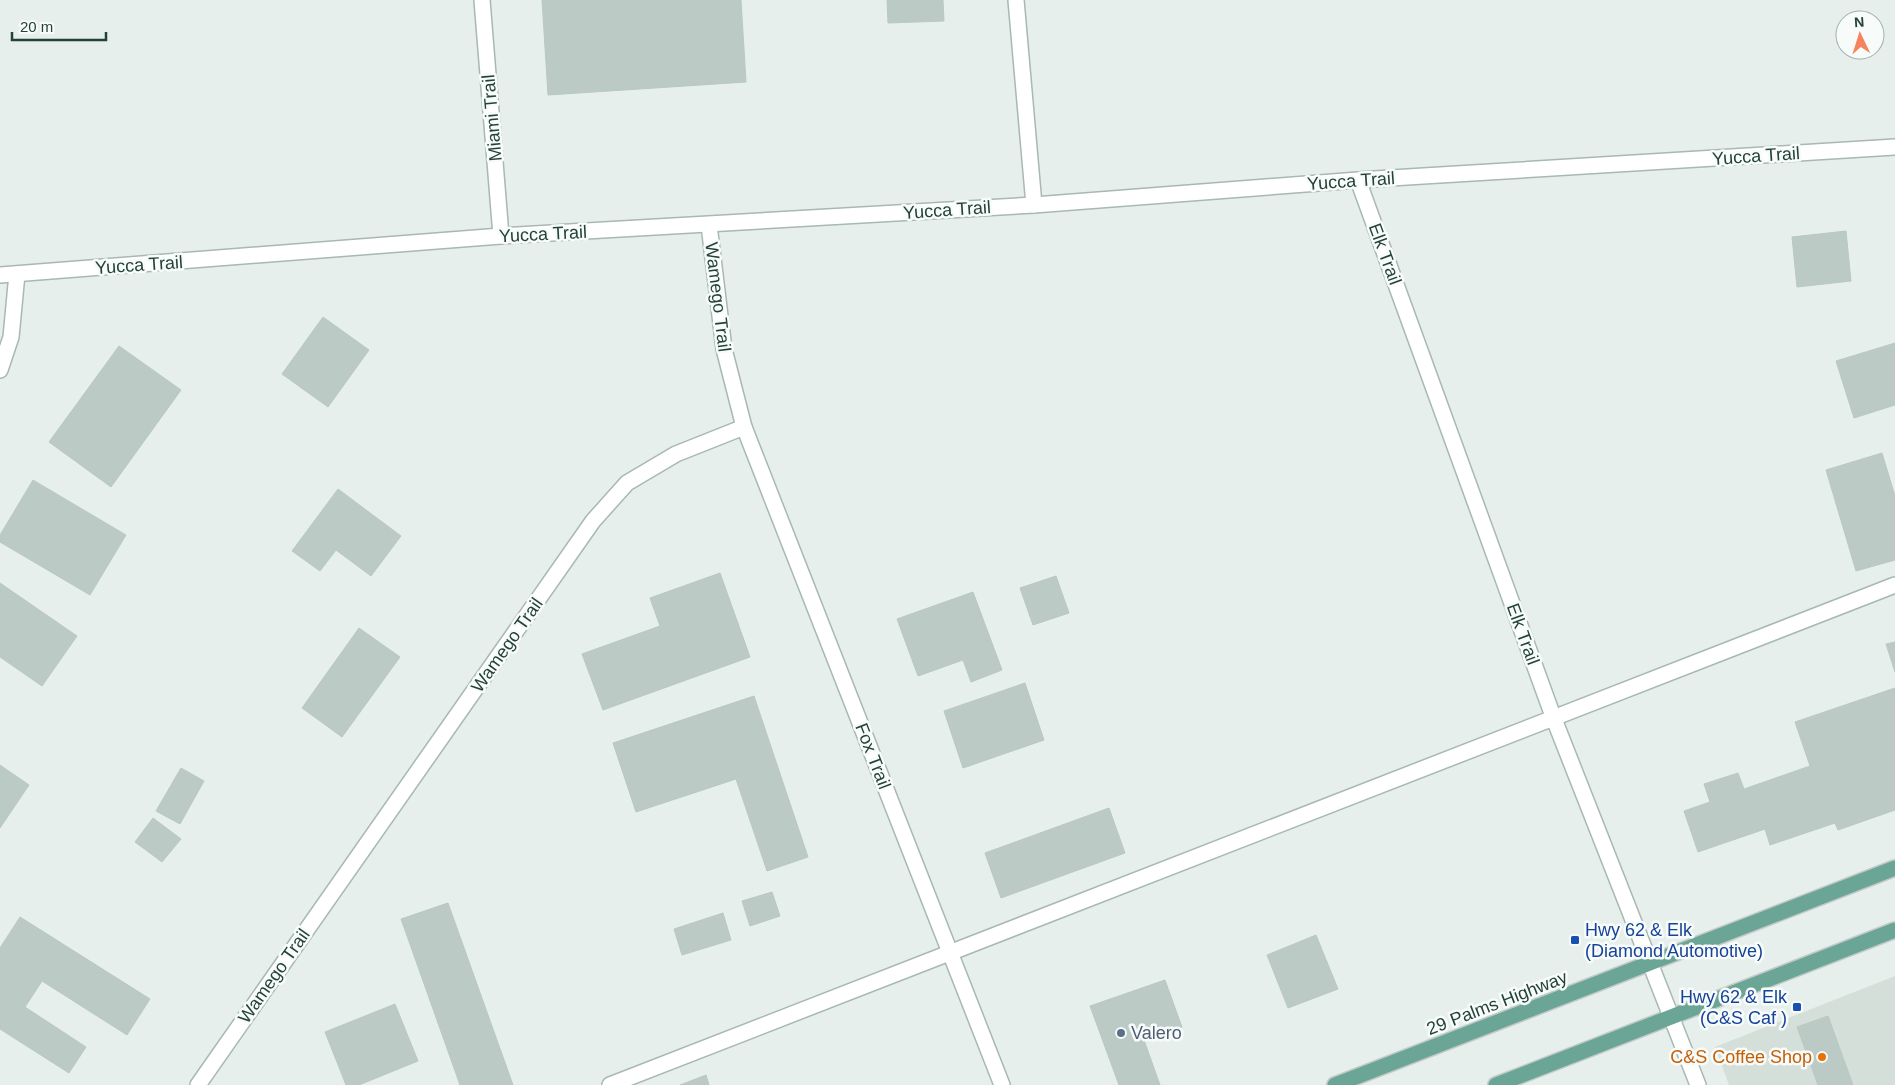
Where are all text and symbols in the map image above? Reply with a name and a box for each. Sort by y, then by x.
scale bar [12,10,106,42]
north arrow [1835,10,1885,60]
text: N [1853,14,1865,30]
text: 20 m [20,18,53,35]
street label: Miami Trail [478,74,506,162]
street label: Yucca Trail [1711,143,1801,169]
street label: Yucca Trail [1306,168,1396,194]
street label: Yucca Trail [902,197,992,223]
street label: Elk Trail [1365,221,1405,287]
street label: Yucca Trail [499,222,587,246]
street label: Wamego Trail [701,241,735,353]
street label: Yucca Trail [94,252,184,278]
street label: Wamego Trail [467,594,547,696]
street label: Elk Trail [1503,601,1543,667]
street label: Fox Trail [851,720,895,792]
place label: Hwy 62 & Elk (Diamond Automotive) [1585,920,1763,961]
street label: Wamego Trail [234,925,314,1027]
marker: Hwy 62 & Elk (Diamond Automotive) [1569,934,1581,946]
street label: 29 Palms Highway [1424,967,1570,1039]
place label: Hwy 62 & Elk (C&S Caf ) [1680,987,1788,1028]
marker: Hwy 62 & Elk (C&S Caf ) [1791,1001,1803,1013]
place label: Valero [1131,1023,1182,1043]
marker: Valero [1115,1027,1127,1039]
place label: C&S Coffee Shop [1670,1047,1812,1067]
marker: C&S Coffee Shop [1816,1051,1828,1063]

